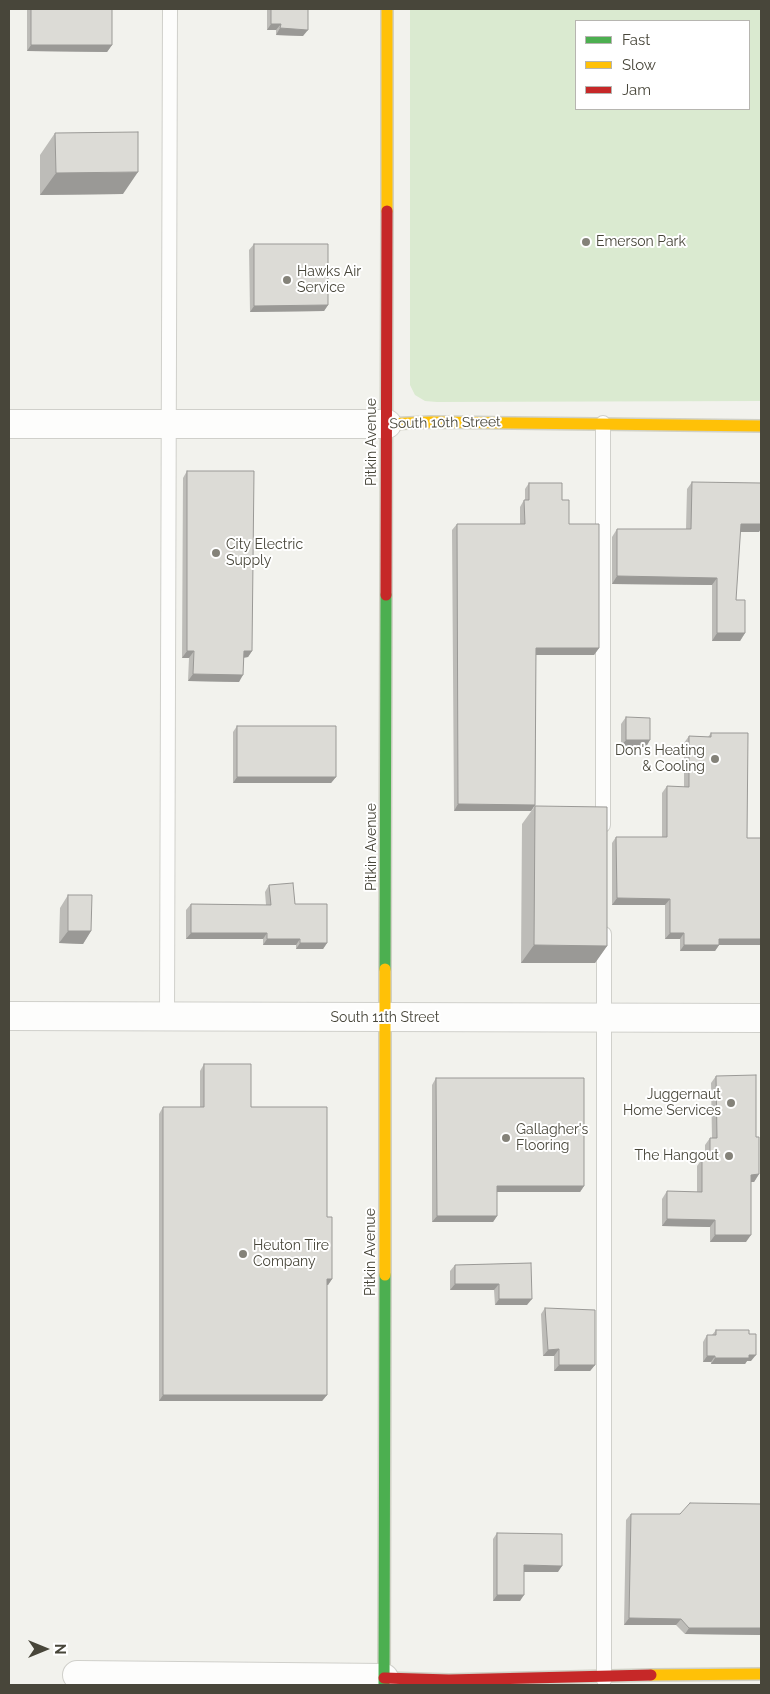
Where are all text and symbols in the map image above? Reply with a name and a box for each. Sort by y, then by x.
legend [575,20,750,110]
text: Fast [622,31,650,49]
text: Slow [622,56,656,74]
text: Jam [622,81,651,99]
place label: Emerson Park [596,234,686,250]
marker: Emerson Park [580,236,592,248]
place label: Hawks Air Service [297,264,361,296]
marker: Hawks Air Service [281,274,293,286]
street label: Pitkin Avenue [364,398,380,486]
street label: South 10th Street [389,414,501,432]
place label: City Electric Supply [226,537,303,570]
marker: City Electric Supply [210,547,222,559]
place label: Don's Heating & Cooling [615,743,705,776]
marker: Don's Heating & Cooling [709,753,721,765]
street label: Pitkin Avenue [364,803,380,891]
street label: South 11th Street [331,1010,439,1026]
place label: Juggernaut Home Services [623,1087,721,1120]
marker: Juggernaut Home Services [725,1097,737,1109]
place label: Gallagher's Flooring [516,1122,588,1154]
marker: Gallagher's Flooring [500,1132,512,1144]
place label: The Hangout [634,1148,719,1164]
marker: The Hangout [723,1150,735,1162]
street label: Pitkin Avenue [363,1208,379,1296]
place label: Heuton Tire Company [253,1238,329,1270]
marker: Heuton Tire Company [237,1248,249,1260]
north arrow [20,1624,70,1674]
text: N [52,1644,68,1654]

